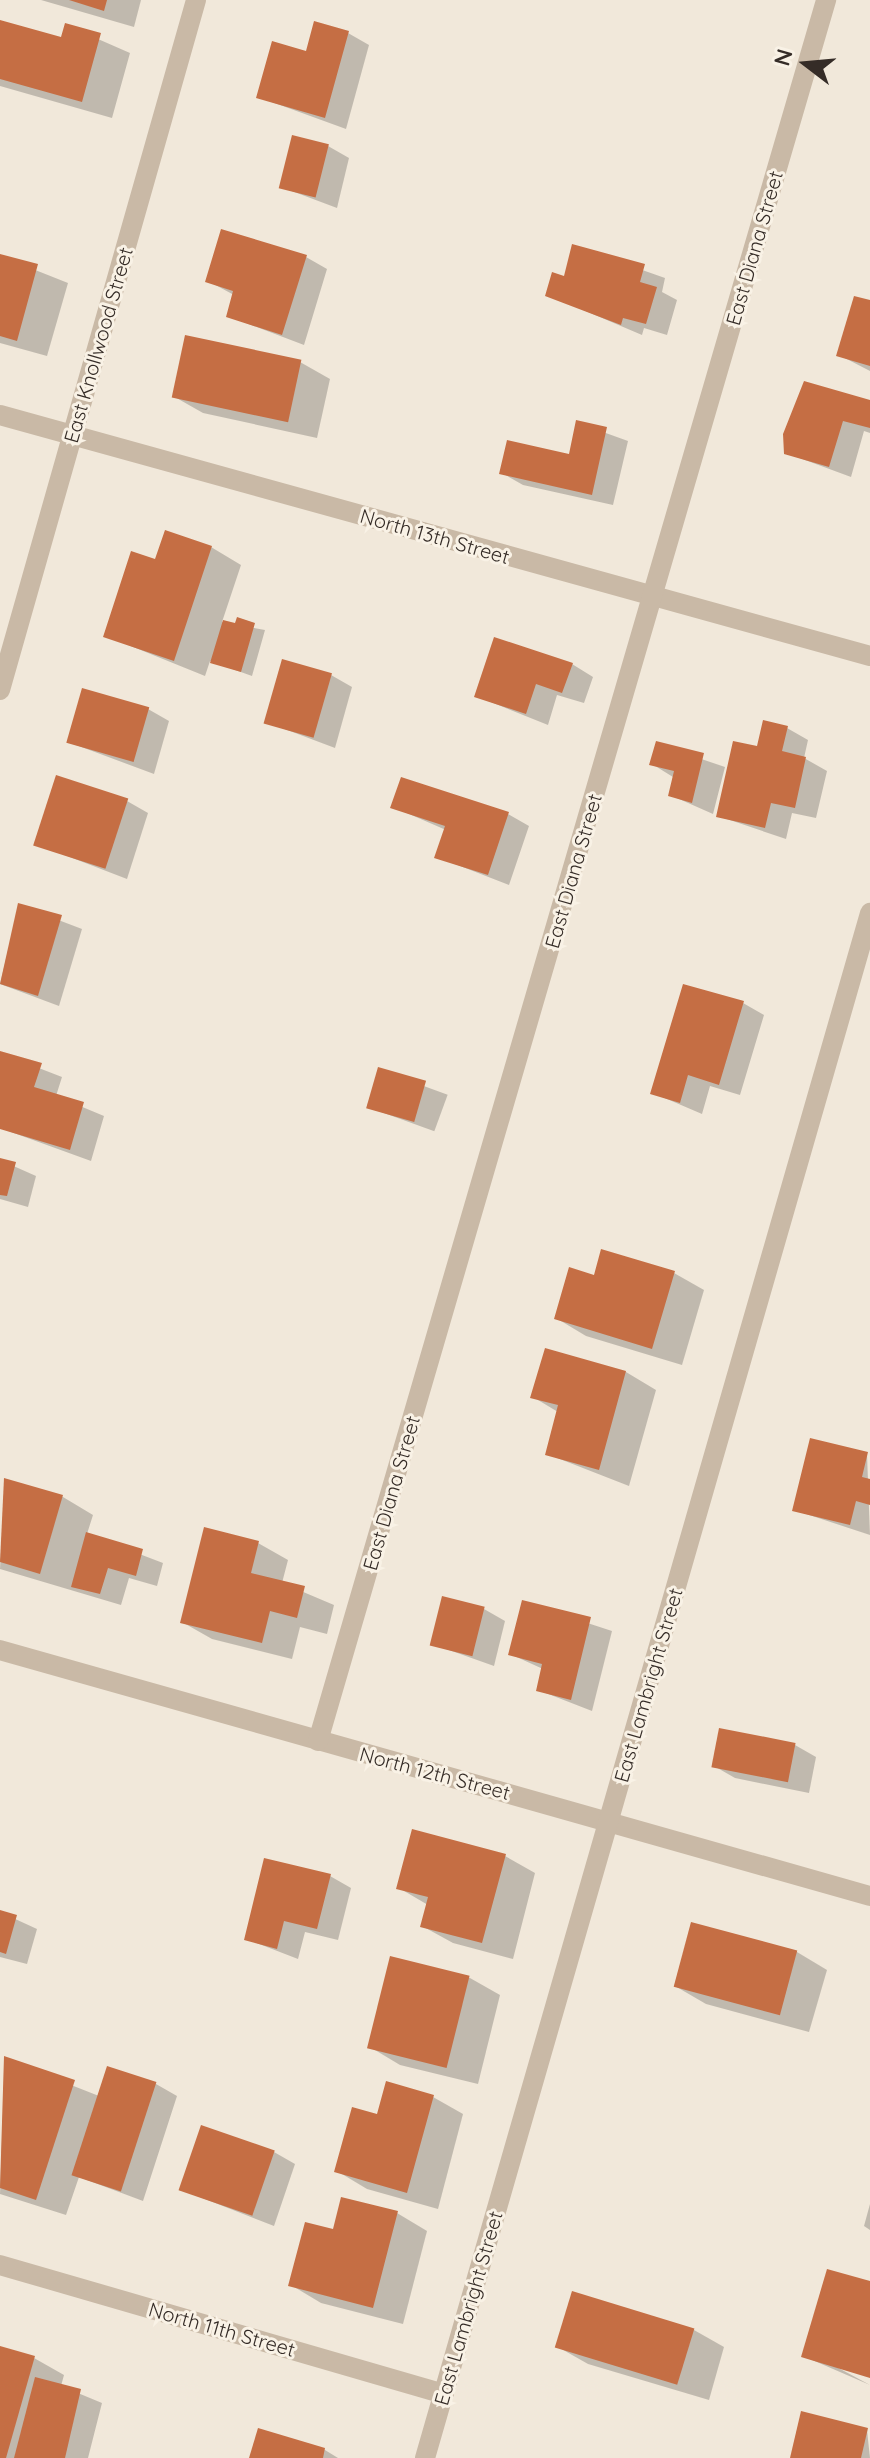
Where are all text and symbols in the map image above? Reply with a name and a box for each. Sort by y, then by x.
north arrow [766,24,846,104]
text: N [767,46,799,69]
street label: East Diana Street [720,168,788,328]
street label: East Knollwood Street [59,244,137,446]
street label: North 13th Street [358,503,512,569]
street label: East Diana Street [539,791,607,951]
street label: East Diana Street [357,1413,425,1573]
street label: East Lambright Street [609,1585,687,1785]
street label: North 12th Street [357,1741,513,1805]
street label: East Lambright Street [429,2208,507,2408]
street label: North 11th Street [146,2297,298,2361]

